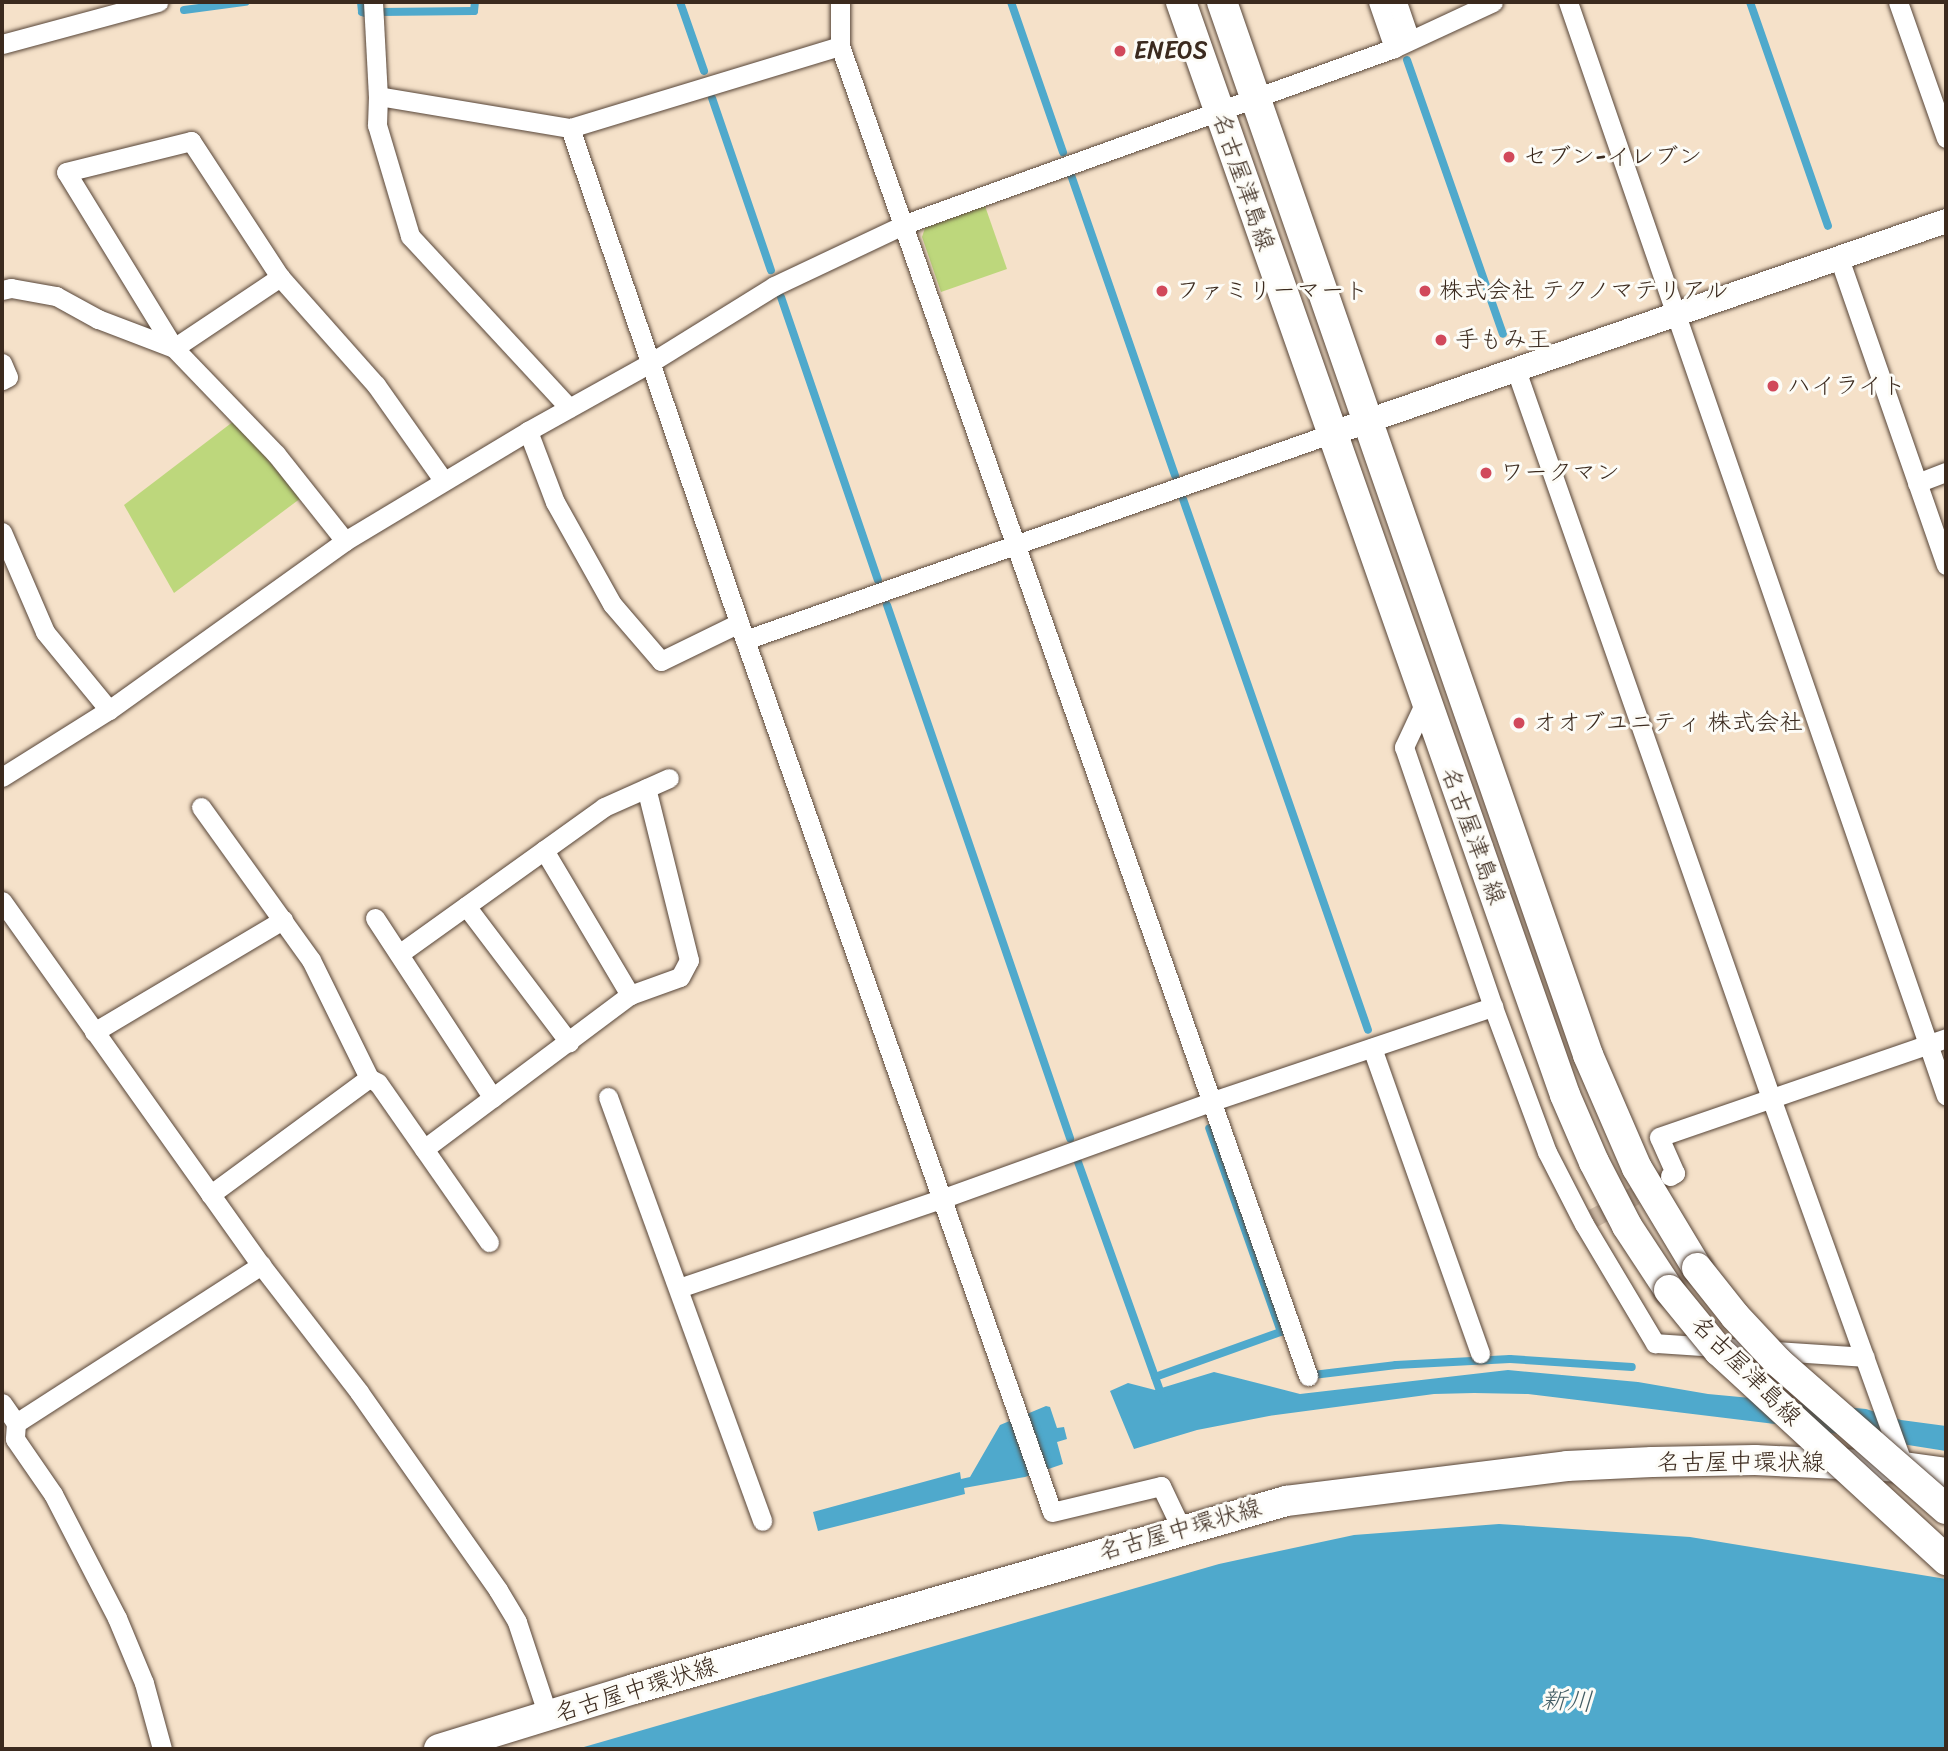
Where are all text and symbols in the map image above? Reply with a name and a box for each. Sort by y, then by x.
place label: ENEOS [1134,37,1208,65]
marker: ENEOS [1112,43,1128,59]
street label: 名古屋津島線 [1206,109,1280,255]
place label: セブン-イレブン [1523,143,1702,171]
marker: セブン-イレブン [1501,149,1517,165]
place label: ファミリーマート [1176,277,1368,305]
place label: 株式会社 テクノマテリアル [1439,277,1733,305]
marker: ファミリーマート [1154,283,1170,299]
marker: 株式会社 テクノマテリアル [1417,283,1433,299]
place label: 手もみ王 [1455,326,1551,354]
marker: 手もみ王 [1433,332,1449,348]
place label: ハイライト [1787,372,1907,400]
marker: ハイライト [1765,378,1781,394]
place label: ワークマン [1500,459,1620,487]
marker: ワークマン [1478,465,1494,481]
place label: オオブユニティ 株式会社 [1533,709,1803,737]
marker: オオブユニティ 株式会社 [1511,715,1527,731]
street label: 名古屋津島線 [1435,763,1511,909]
street label: 名古屋津島線 [1685,1310,1807,1432]
street label: 名古屋中環状線 [1657,1449,1825,1477]
street label: 名古屋中環状線 [1095,1493,1265,1567]
street label: 名古屋中環状線 [551,1652,721,1728]
water label: 新川 [1540,1684,1594,1718]

